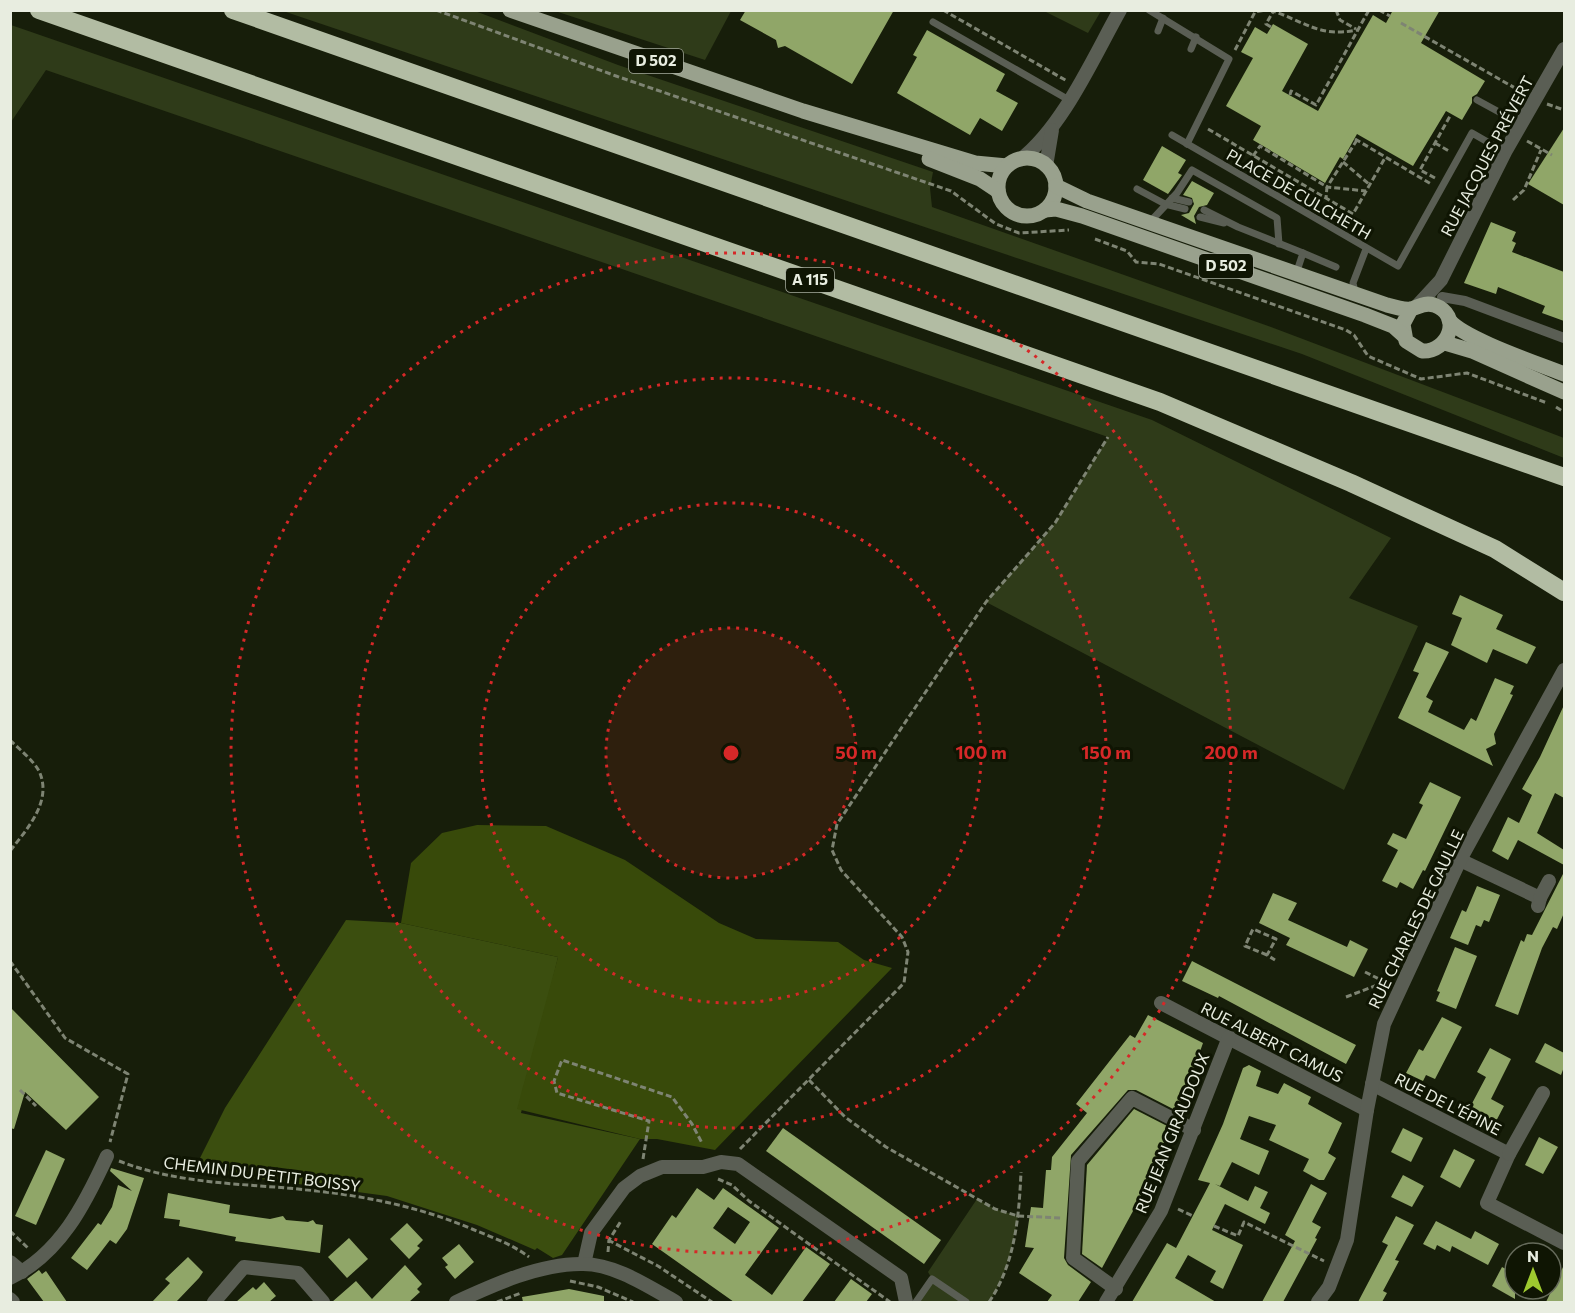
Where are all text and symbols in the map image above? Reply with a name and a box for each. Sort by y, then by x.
road number: D 502 [629,49,683,73]
street label: RUE JACQUES PRÉVERT [1436,72,1537,239]
street label: PLACE DE CULCHETH [1224,144,1375,243]
road number: D 502 [1199,254,1253,278]
road number: A 115 [786,268,834,292]
text: 50 m [835,741,877,763]
text: 100 m [955,741,1007,763]
text: 150 m [1081,741,1131,763]
text: 200 m [1204,741,1258,763]
centre of rings [721,743,741,763]
street label: RUE CHARLES DE GAULLE [1364,826,1467,1011]
street label: RUE ALBERT CAMUS [1198,998,1346,1086]
street label: RUE JEAN GIRAUDOUX [1131,1050,1213,1216]
street label: RUE DE L'ÉPINE [1392,1069,1505,1139]
street label: CHEMIN DU PETIT BOISSY [163,1152,362,1195]
north arrow [1503,1241,1563,1301]
text: N [1527,1246,1539,1265]

